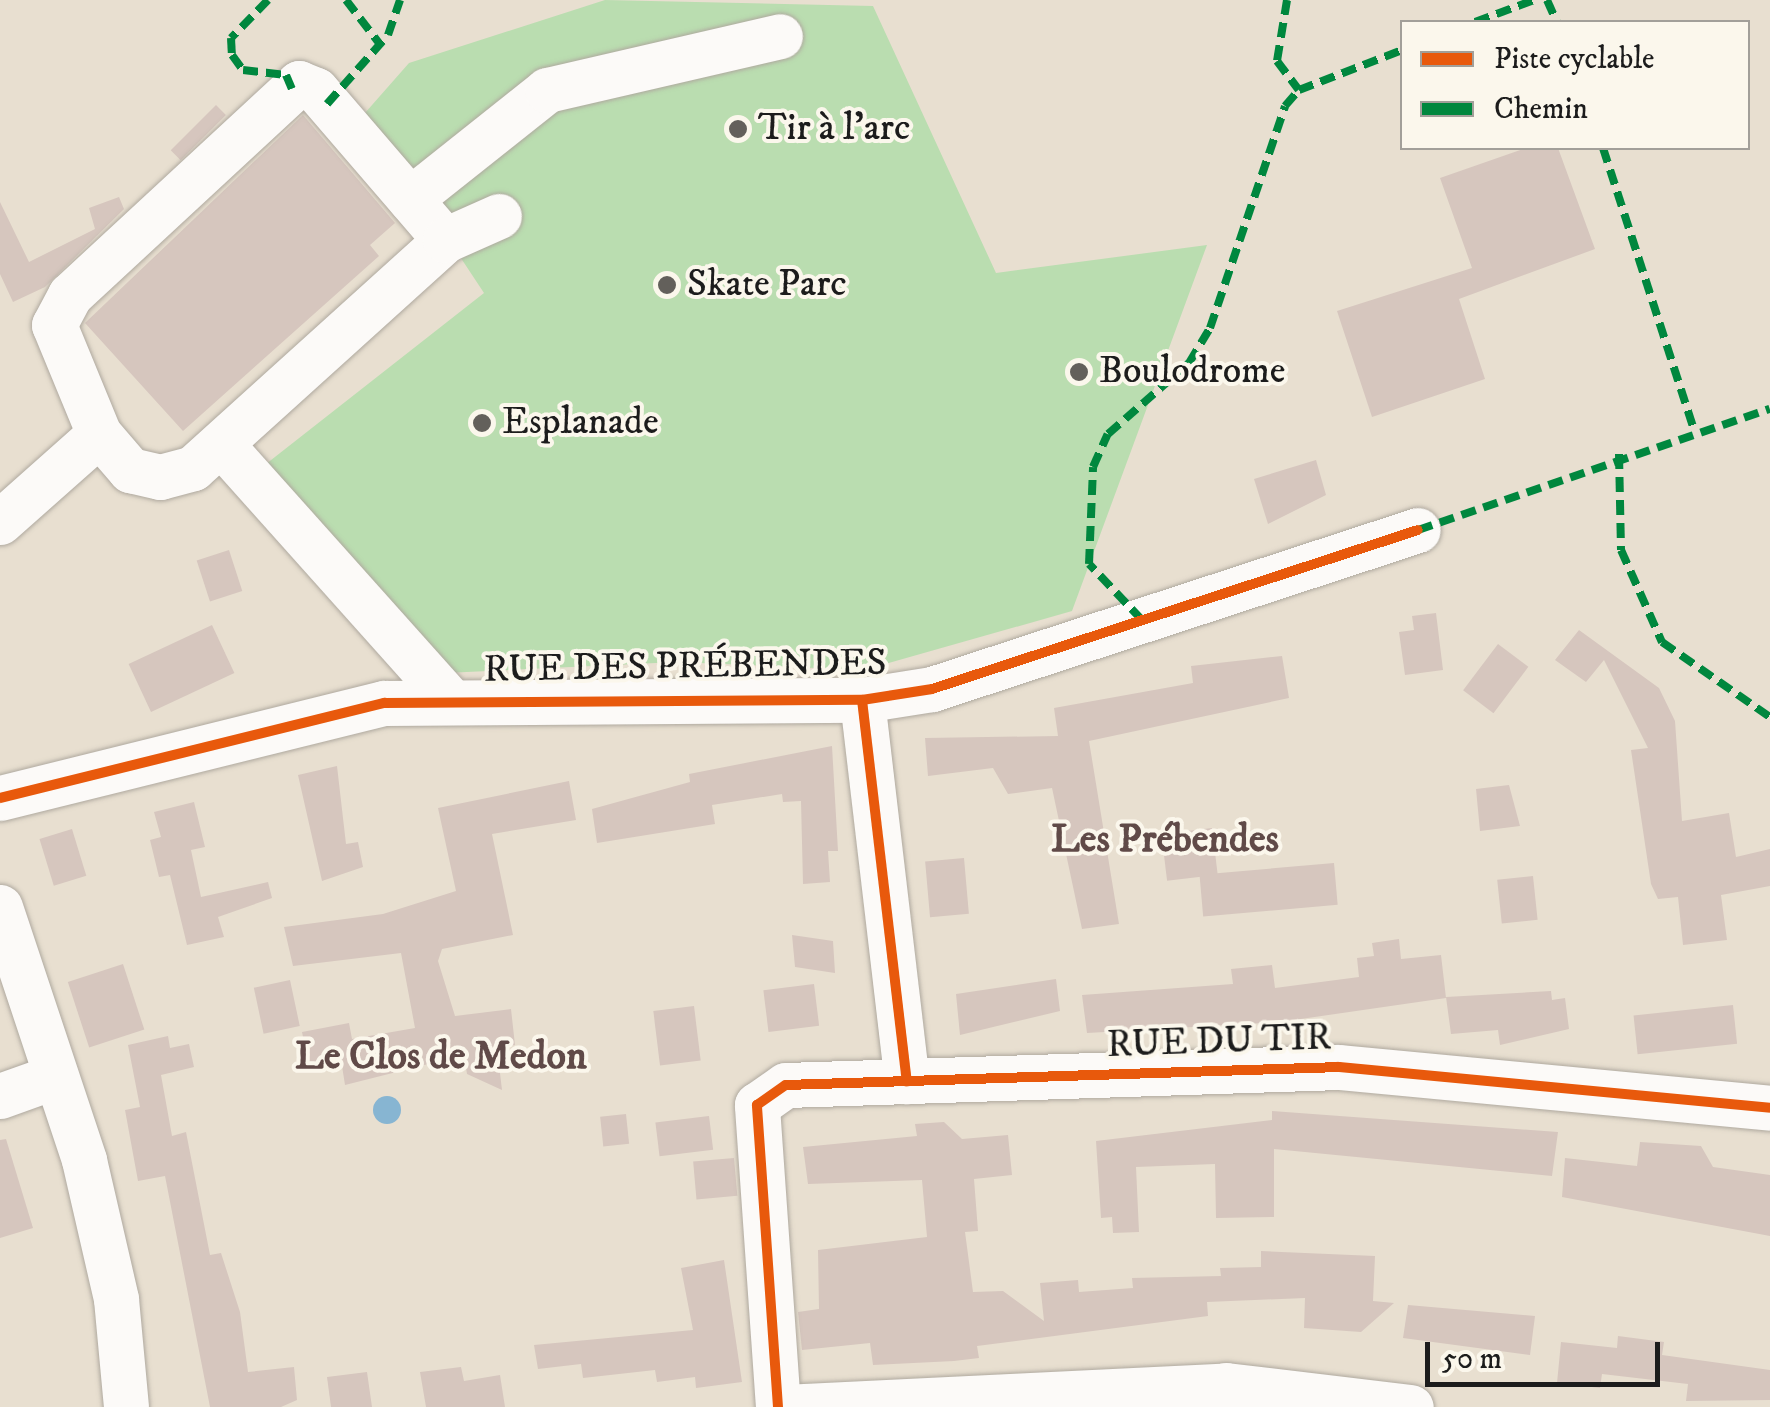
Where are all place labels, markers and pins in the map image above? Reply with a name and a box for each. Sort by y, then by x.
place label: Tir à l'arc [758,106,910,152]
marker: Tir à l'arc [727,118,749,140]
place label: Skate Parc [687,262,847,308]
marker: Skate Parc [656,274,678,296]
place label: Boulodrome [1099,349,1285,395]
marker: Boulodrome [1068,361,1090,383]
place label: Esplanade [502,400,659,446]
marker: Esplanade [471,412,493,434]

